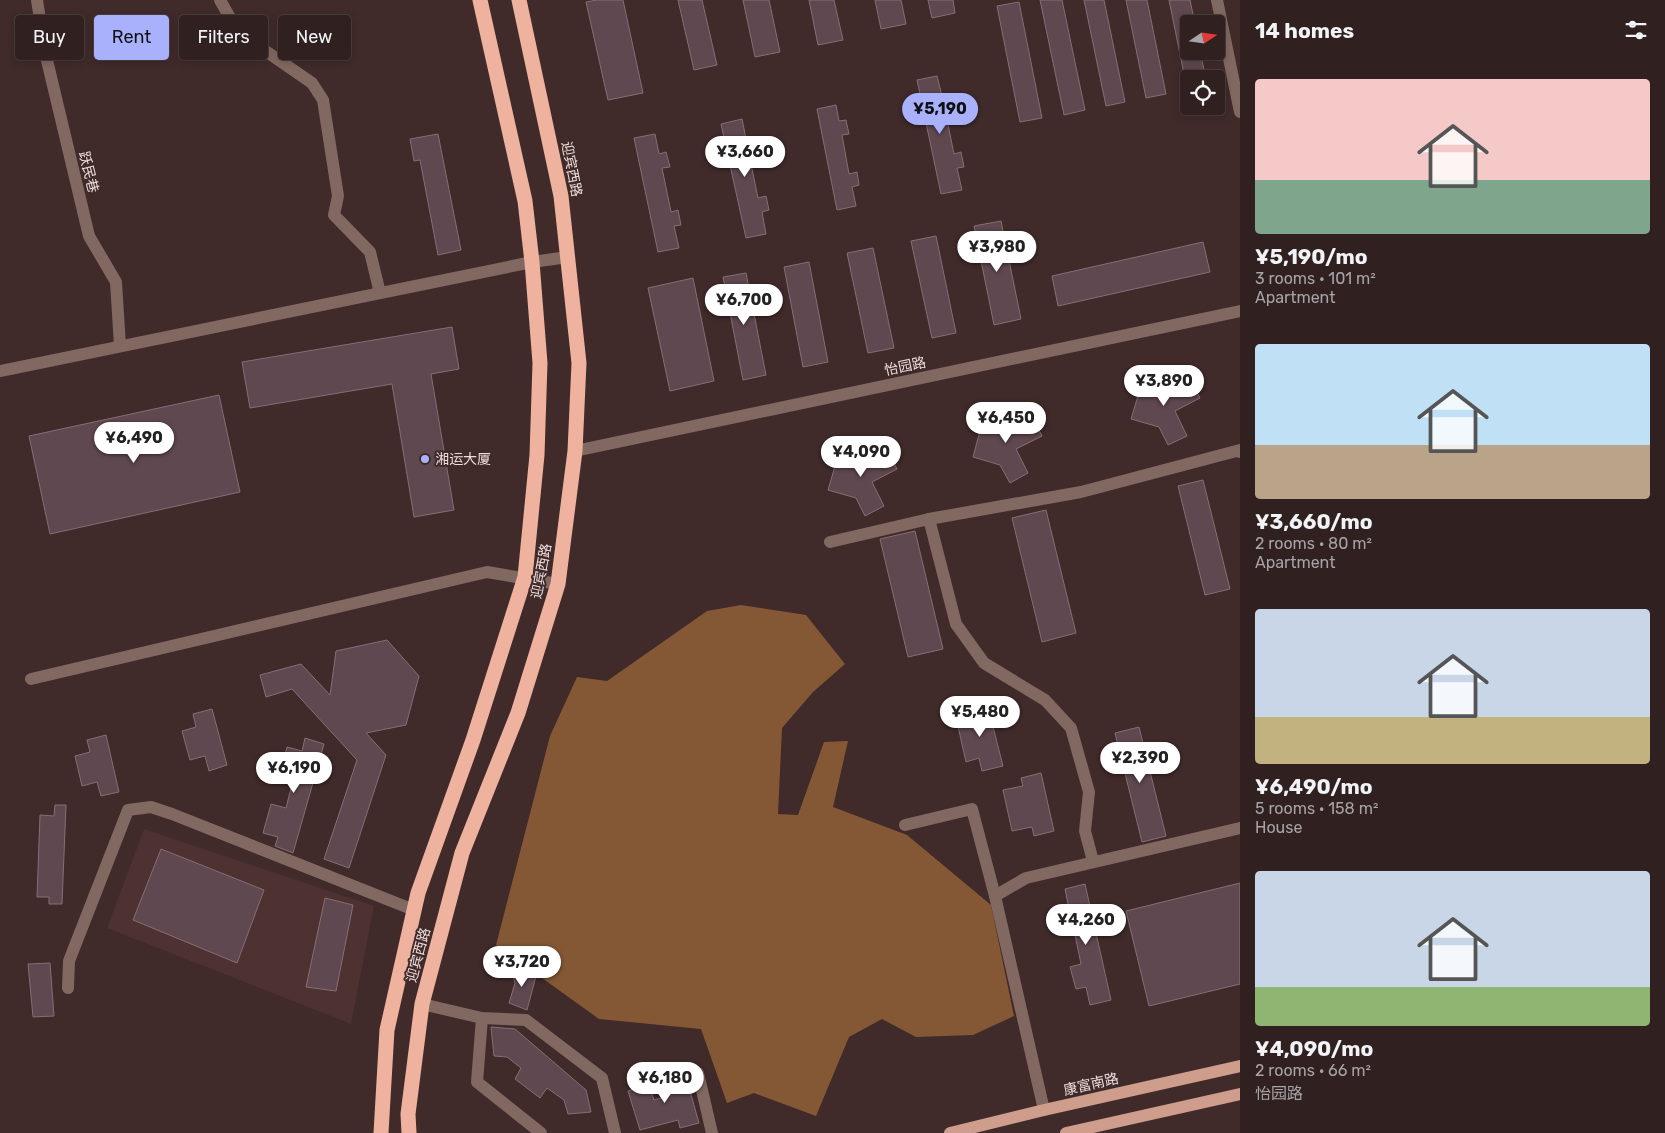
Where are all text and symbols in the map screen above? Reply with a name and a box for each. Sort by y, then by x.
chip: Buy [15,15,84,60]
chip: Rent [94,15,169,60]
chip: Filters [179,15,268,60]
chip: New [278,15,351,60]
north arrow [1180,15,1225,60]
map controls [1180,15,1225,115]
icon: filters [1622,16,1650,44]
text: 14 homes [1255,18,1354,43]
button: locate [1180,70,1225,115]
pin: ¥5,190 [899,92,981,135]
text: ¥5,190 [913,99,967,118]
icon: home [1408,111,1498,201]
pin: ¥3,660 [704,136,786,178]
street label: 迎宾西路 [558,140,585,198]
text: ¥3,660 [716,142,774,161]
street label: 跃民巷 [75,150,102,195]
pin: ¥3,980 [956,230,1038,273]
text: ¥3,980 [968,237,1026,256]
text: ¥5,190/mo [1255,244,1367,269]
text: 3 rooms · 101 m² [1255,269,1376,288]
pin: ¥6,700 [703,284,785,326]
text: Apartment [1255,288,1335,307]
text: ¥6,700 [716,290,772,309]
street label: 怡园路 [883,354,927,379]
pin: ¥3,890 [1123,364,1205,407]
text: ¥3,890 [1135,371,1193,390]
icon: home [1408,376,1498,466]
pin: ¥6,450 [965,402,1047,444]
text: ¥6,450 [977,408,1035,427]
pin: ¥6,490 [93,422,175,464]
text: ¥6,490 [105,428,163,447]
pin: ¥4,090 [820,436,902,478]
text: ¥4,090 [832,442,890,461]
place label: 湘运大厦 [435,451,491,468]
marker: 湘运大厦 [419,453,431,465]
text: ¥3,660/mo [1255,509,1373,534]
text: 2 rooms · 80 m² [1255,534,1372,553]
street label: 迎宾西路 [528,542,555,600]
text: Apartment [1255,553,1335,572]
icon: home [1408,641,1498,731]
pin: ¥5,480 [939,696,1021,738]
text: ¥5,480 [951,702,1009,721]
pin: ¥2,390 [1099,742,1181,784]
text: ¥2,390 [1111,748,1169,767]
pin: ¥6,190 [253,752,335,794]
text: ¥6,190 [267,758,321,777]
text: ¥6,490/mo [1255,774,1373,799]
text: 5 rooms · 158 m² [1255,799,1378,818]
text: House [1255,818,1302,837]
pin: ¥4,260 [1045,904,1127,946]
icon: home [1408,904,1498,994]
text: ¥4,260 [1057,910,1115,929]
street label: 迎宾西路 [403,926,434,984]
pin: ¥3,720 [481,946,563,988]
text: ¥3,720 [494,952,550,971]
text: ¥4,090/mo [1255,1036,1373,1061]
text: 2 rooms · 66 m² [1255,1061,1371,1080]
pin: ¥6,180 [624,1062,706,1104]
text: ¥6,180 [638,1068,692,1087]
street label: 康富南路 [1062,1070,1120,1099]
text: 怡园路 [1255,1084,1303,1103]

